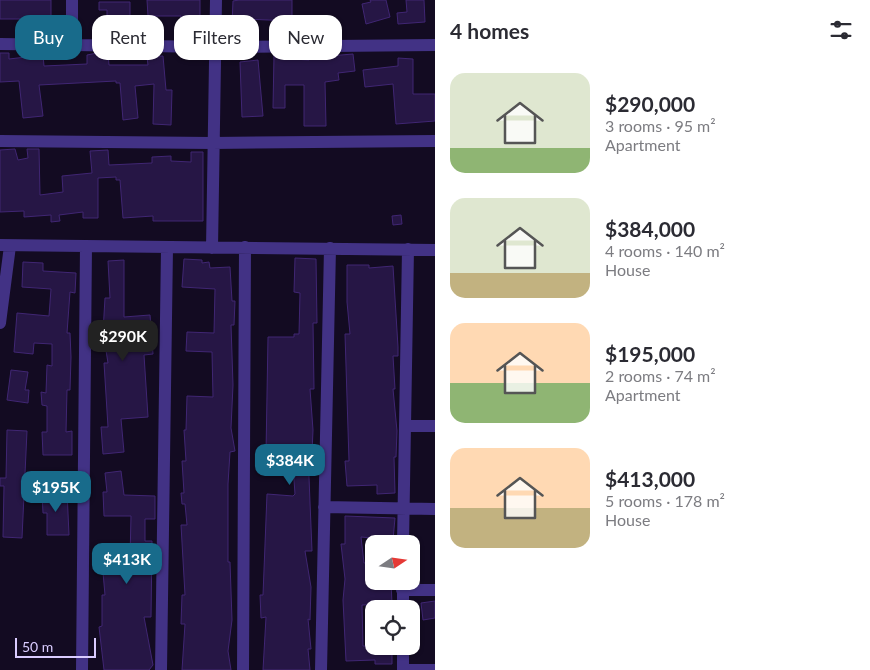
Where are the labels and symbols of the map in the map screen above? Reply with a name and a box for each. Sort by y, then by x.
pin: $290K [88,320,158,362]
pin: $384K [255,444,325,486]
pin: $195K [21,470,91,513]
north arrow [365,535,420,590]
pin: $413K [92,542,162,585]
scale bar [15,635,96,658]

